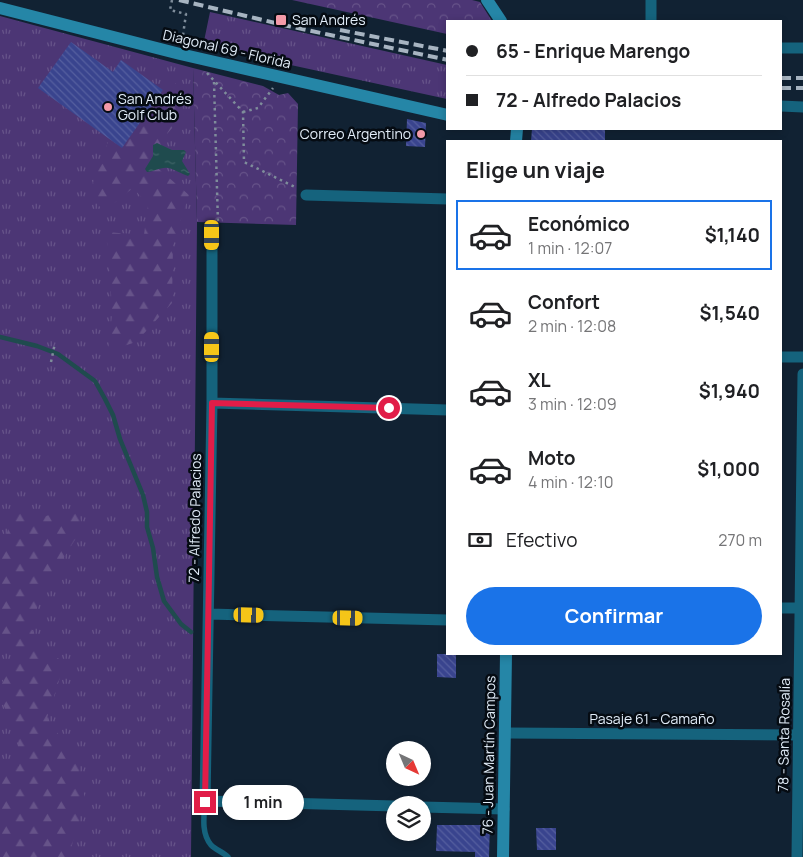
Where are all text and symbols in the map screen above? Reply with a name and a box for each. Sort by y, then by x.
place label: San Andrés [292,10,366,29]
marker: San Andrés [274,13,288,27]
street label: Diagonal 69 - Florida [161,25,293,72]
text: 65 - Enrique Marengo [496,38,690,64]
text: 72 - Alfredo Palacios [496,87,681,113]
place label: San Andrés Golf Club [118,89,192,124]
marker: San Andrés Golf Club [102,101,114,113]
place label: Correo Argentino [300,124,411,143]
marker: Correo Argentino [415,128,427,140]
text: Elige un viaje [466,155,605,185]
text: Económico [528,211,630,237]
icon: car [468,213,513,258]
car [204,220,219,250]
text: $1,140 [705,222,760,248]
text: 1 min · 12:07 [528,237,612,259]
text: Confort [528,289,600,315]
icon: car [468,291,513,336]
text: $1,540 [700,300,760,326]
text: 2 min · 12:08 [528,315,616,337]
car [204,332,219,362]
text: XL [528,367,551,393]
icon: car [468,369,513,414]
text: $1,940 [699,378,760,404]
text: 3 min · 12:09 [528,393,617,415]
route start [378,397,400,419]
text: Moto [528,445,575,471]
icon: car [468,447,513,492]
street label: 72 - Alfredo Palacios [184,453,205,583]
text: $1,000 [697,456,760,482]
text: 4 min · 12:10 [528,471,614,493]
icon: cash [466,526,494,554]
text: Efectivo [506,527,577,553]
text: 270 m [718,529,762,551]
button: Confirmar [466,587,762,645]
car [233,607,264,623]
car [332,610,363,626]
street label: 76 - Juan Martín Campos [478,675,499,835]
street label: 78 - Santa Rosalía [773,678,794,792]
street label: Pasaje 61 - Camaño [590,709,714,728]
north arrow [386,741,431,786]
map controls [386,741,431,841]
callout: 1 min [222,784,305,820]
route end [194,791,216,813]
text: 1 min [243,791,283,813]
button: layers [386,796,431,841]

